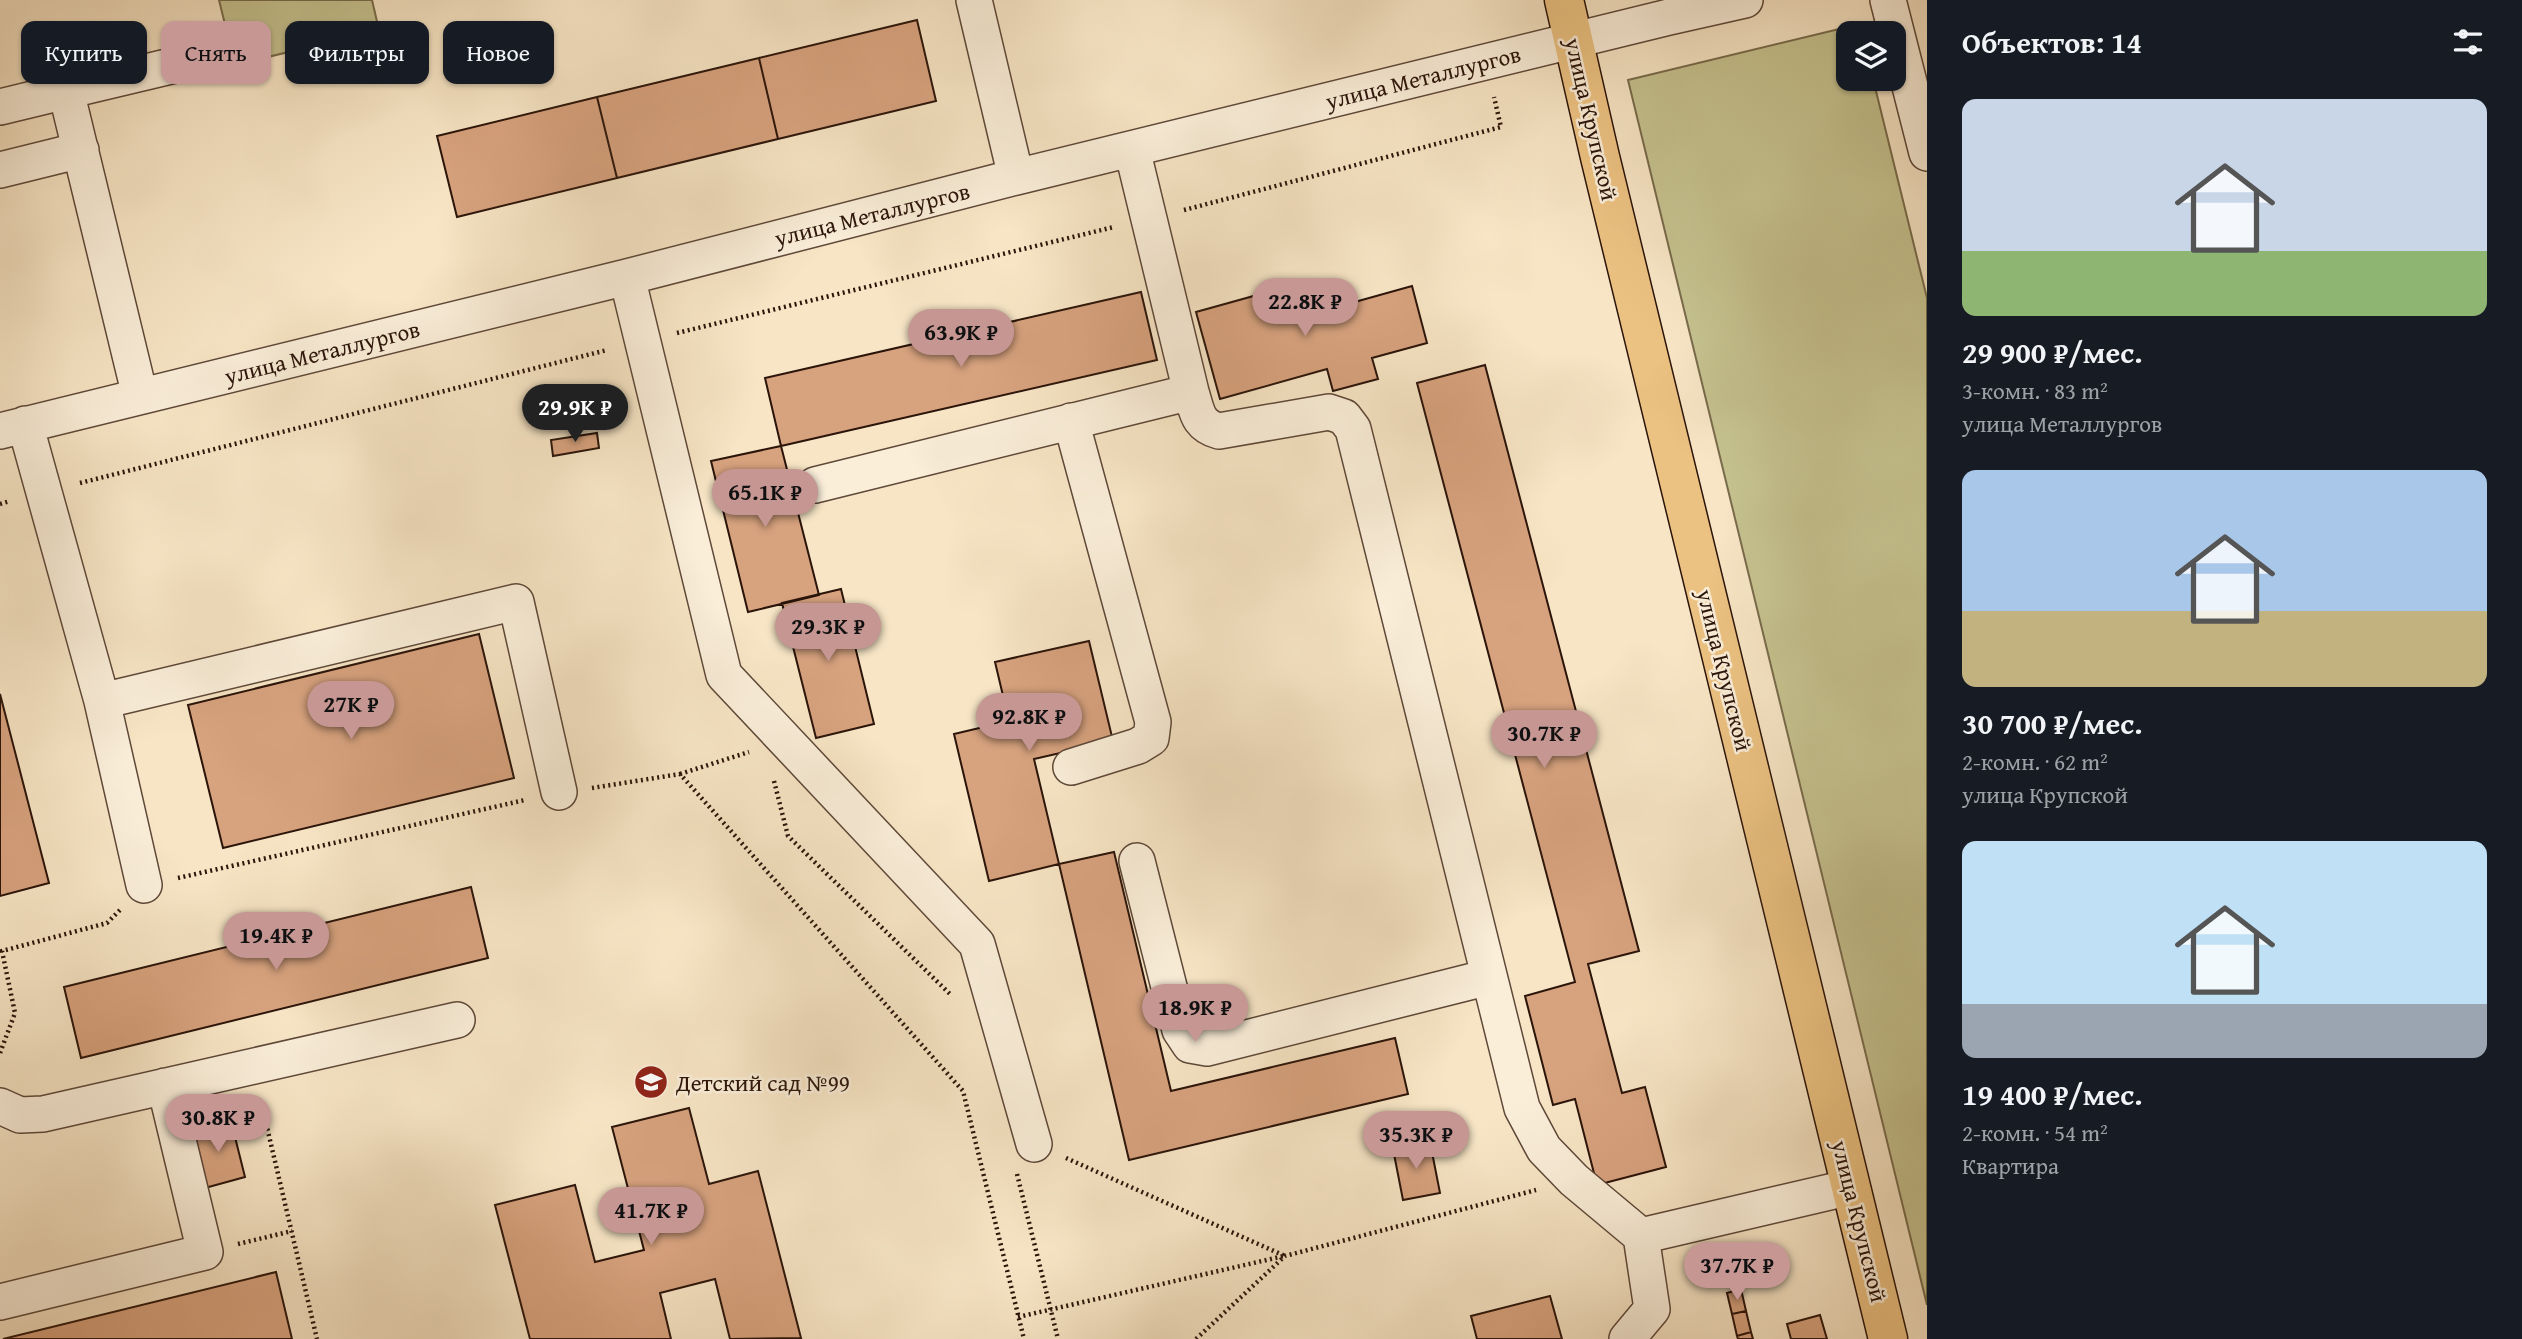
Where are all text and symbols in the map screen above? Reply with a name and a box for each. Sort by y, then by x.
text: Объектов: 14 [1962,20,2142,64]
chip: Купить [21,21,147,84]
chip: Снять [161,21,271,84]
chip: Фильтры [285,21,429,84]
chip: Новое [443,21,554,84]
map controls [1836,21,1906,91]
button: layers [1836,21,1906,91]
icon: filters [2449,23,2487,61]
street label: улица Крупской [1557,33,1627,204]
street label: улица Металлургов [1321,37,1524,117]
icon: home [2162,145,2288,271]
street label: улица Металлургов [770,174,973,254]
pin: 22.8K ₽ [1240,278,1370,338]
text: 22.8K ₽ [1268,284,1342,317]
pin: 63.9K ₽ [896,310,1026,369]
street label: улица Металлургов [220,312,423,392]
text: 63.9K ₽ [924,315,998,348]
text: 29 900 ₽/мес. [1962,330,2143,374]
text: 3-комн. · 83 m² [1962,374,2108,407]
pin: 29.9K ₽ [510,384,640,444]
text: 29.9K ₽ [538,390,612,423]
text: улица Металлургов [1962,407,2162,440]
pin: 65.1K ₽ [700,470,830,529]
text: 65.1K ₽ [728,475,802,508]
icon: home [2162,516,2288,642]
street label: улица Крупской [1689,584,1761,755]
pin: 29.3K ₽ [763,604,893,663]
text: 29.3K ₽ [791,609,865,642]
pin: 27K ₽ [302,682,400,741]
text: 27K ₽ [323,687,379,720]
pin: 92.8K ₽ [964,694,1094,753]
text: 92.8K ₽ [992,699,1066,732]
text: 30 700 ₽/мес. [1962,701,2143,745]
pin: 30.7K ₽ [1479,710,1609,770]
text: 30.7K ₽ [1507,716,1581,749]
text: 2-комн. · 62 m² [1962,745,2108,778]
text: улица Крупской [1962,778,2128,811]
icon: home [2162,887,2288,1013]
pin: 19.4K ₽ [211,912,341,972]
text: 19.4K ₽ [239,918,313,951]
pin: 18.9K ₽ [1130,984,1260,1044]
text: 18.9K ₽ [1158,990,1232,1023]
school or university icon: Детский сад №99 [632,1063,670,1101]
place label: Детский сад №99 [675,1066,850,1099]
text: 19 400 ₽/мес. [1962,1072,2143,1116]
pin: 30.8K ₽ [153,1094,283,1154]
text: 30.8K ₽ [181,1100,255,1133]
pin: 35.3K ₽ [1351,1112,1481,1171]
text: 2-комн. · 54 m² [1962,1116,2108,1149]
text: 35.3K ₽ [1379,1117,1453,1150]
street label: улица Крупской [1824,1135,1896,1306]
text: Квартира [1962,1149,2059,1182]
pin: 41.7K ₽ [586,1188,716,1247]
text: 41.7K ₽ [614,1193,688,1226]
pin: 37.7K ₽ [1672,1242,1802,1302]
text: 37.7K ₽ [1700,1248,1774,1281]

